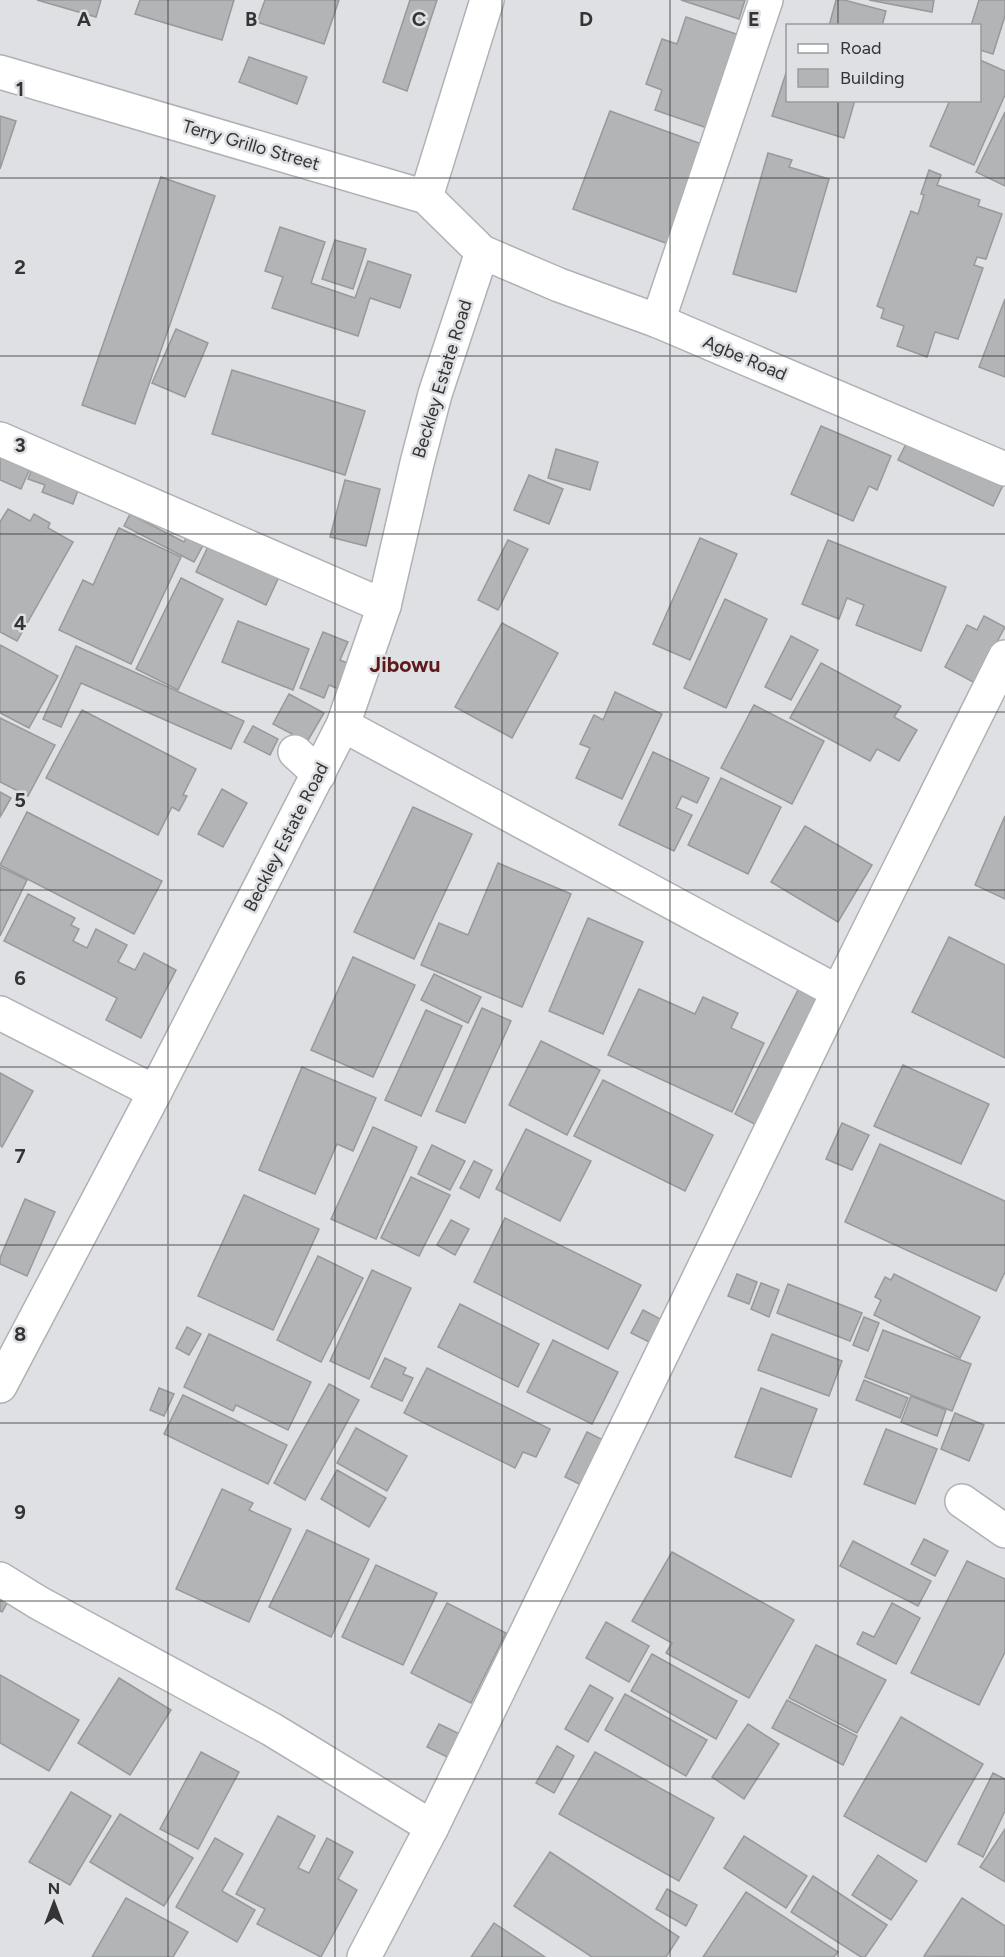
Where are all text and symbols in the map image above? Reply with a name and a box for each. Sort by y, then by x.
text: A [77,7,92,31]
text: B [245,7,257,31]
text: C [412,7,426,31]
text: D [579,7,593,31]
text: E [748,7,760,31]
legend [786,24,981,102]
text: Road [840,37,881,59]
text: Building [840,67,905,89]
text: 1 [16,77,24,101]
street label: Terry Grillo Street [180,115,322,175]
text: 2 [14,255,26,279]
street label: Beckley Estate Road [407,297,477,461]
street label: Agbe Road [700,331,790,385]
text: 3 [14,433,26,457]
text: 4 [14,611,27,635]
district label: Jibowu [370,652,440,677]
street label: Beckley Estate Road [239,759,333,915]
text: 5 [14,788,26,812]
text: 6 [14,966,26,990]
text: 7 [14,1144,26,1168]
text: 8 [14,1322,26,1346]
text: 9 [14,1500,26,1524]
north arrow [24,1873,84,1933]
text: N [48,1879,60,1898]

